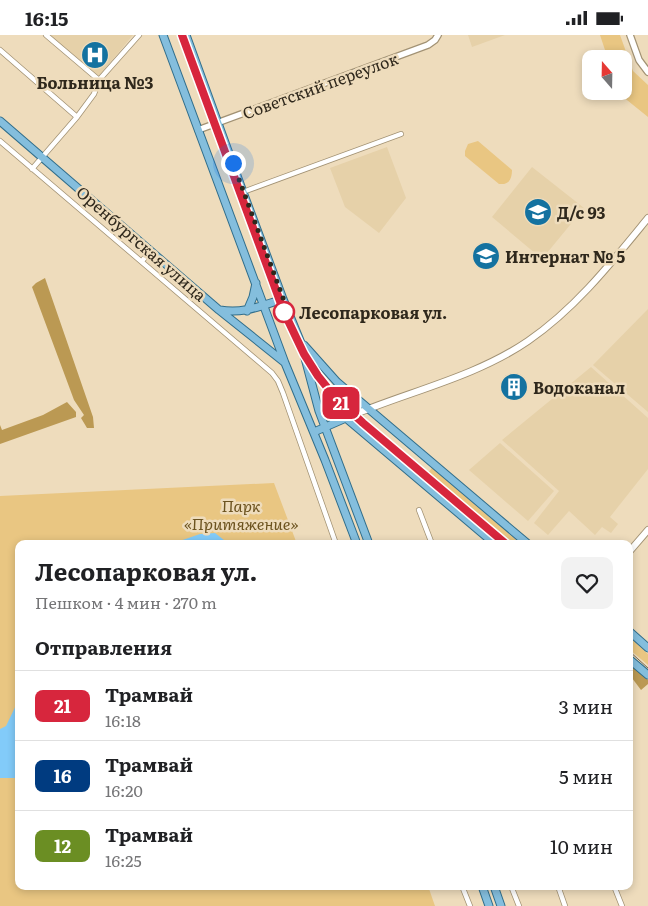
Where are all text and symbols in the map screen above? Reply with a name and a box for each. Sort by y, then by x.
text: 16:15 [25,4,68,32]
hospital icon: Больница №3 [80,40,110,70]
street label: Советский переулок [239,45,402,124]
north arrow [582,50,632,100]
map controls [582,50,632,100]
place label: Больница №3 [37,70,154,94]
your location [221,151,246,176]
street label: Оренбургская улица [72,180,213,307]
school or university icon: Д/с 93 [523,197,553,227]
place label: Д/с 93 [557,200,605,224]
school or university icon: Интернат № 5 [471,241,501,271]
place label: Интернат № 5 [505,244,626,268]
place label: Лесопарковая ул. [299,300,447,324]
marker: Лесопарковая ул. [273,301,295,323]
building icon: Водоканал [499,372,529,402]
place label: Водоканал [533,375,625,399]
line badge: 21 [318,387,364,419]
text: 21 [332,389,350,416]
park label: Парк «Притяжение» [184,493,298,535]
text: Лесопарковая ул. [35,553,257,588]
button: heart [561,557,613,609]
text: Пешком · 4 мин · 270 m [35,590,217,614]
text: Отправления [35,633,172,661]
text: Трамвай [105,680,193,708]
text: 21 [54,692,71,719]
text: 3 мин [558,692,613,720]
text: 16:18 [105,708,141,732]
text: Трамвай [105,750,193,778]
text: 16 [54,762,71,789]
text: 5 мин [559,762,613,790]
text: 16:20 [105,778,143,802]
text: Трамвай [105,820,193,848]
text: 12 [54,832,71,859]
text: 10 мин [550,832,613,860]
text: 16:25 [105,848,142,872]

